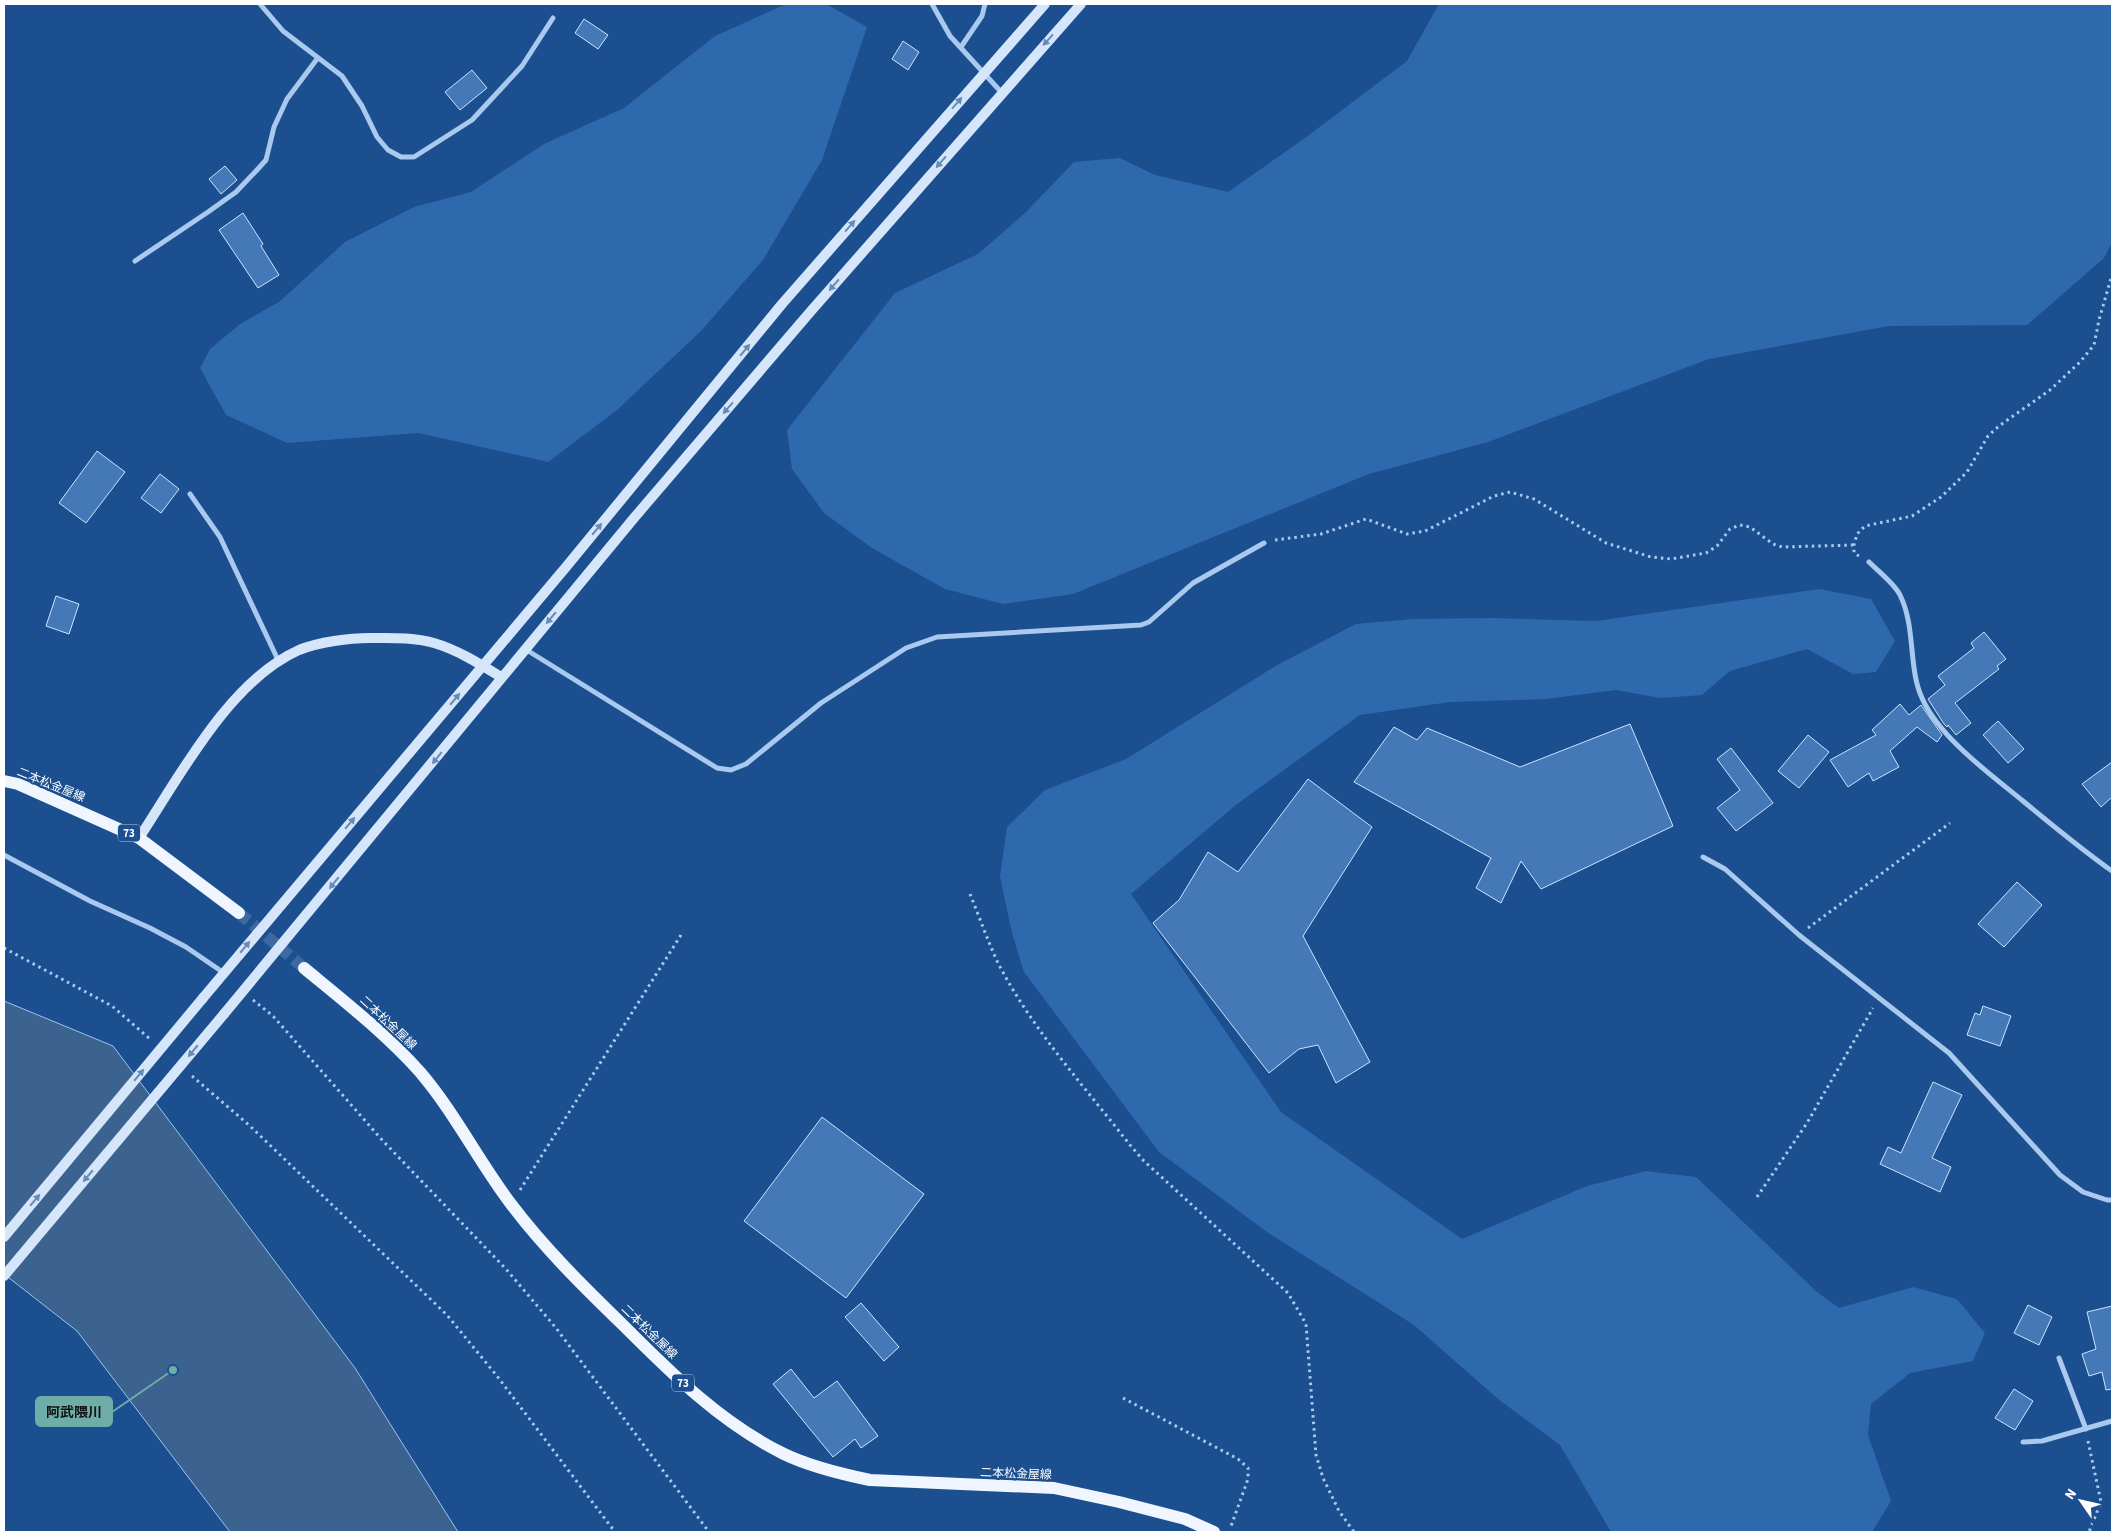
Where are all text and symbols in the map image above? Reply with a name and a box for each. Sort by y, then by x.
one-way arrow [1042,34,1054,46]
one-way arrow [951,97,962,110]
one-way arrow [935,156,947,168]
one-way arrow [844,221,856,233]
one-way arrow [829,278,840,291]
one-way arrow [739,344,750,357]
one-way arrow [723,401,734,414]
one-way arrow [591,523,602,536]
one-way arrow [545,611,556,624]
one-way arrow [449,692,460,705]
one-way arrow [432,751,443,764]
street label: 二本松金屋線 [14,764,88,806]
one-way arrow [344,817,355,829]
road number: 73 [118,824,140,841]
one-way arrow [328,876,339,889]
one-way arrow [240,941,251,954]
street label: 二本松金屋線 [356,992,420,1054]
one-way arrow [187,1045,199,1057]
one-way arrow [133,1069,145,1081]
one-way arrow [83,1169,94,1182]
one-way arrow [29,1194,41,1206]
street label: 二本松金屋線 [617,1301,681,1363]
road number: 73 [672,1375,694,1392]
callout: 阿武隈川 [36,1397,112,1426]
text: 阿武隈川 [46,1403,102,1423]
street label: 二本松金屋線 [980,1464,1052,1484]
north arrow [2056,1476,2106,1526]
text: N [2060,1485,2082,1504]

